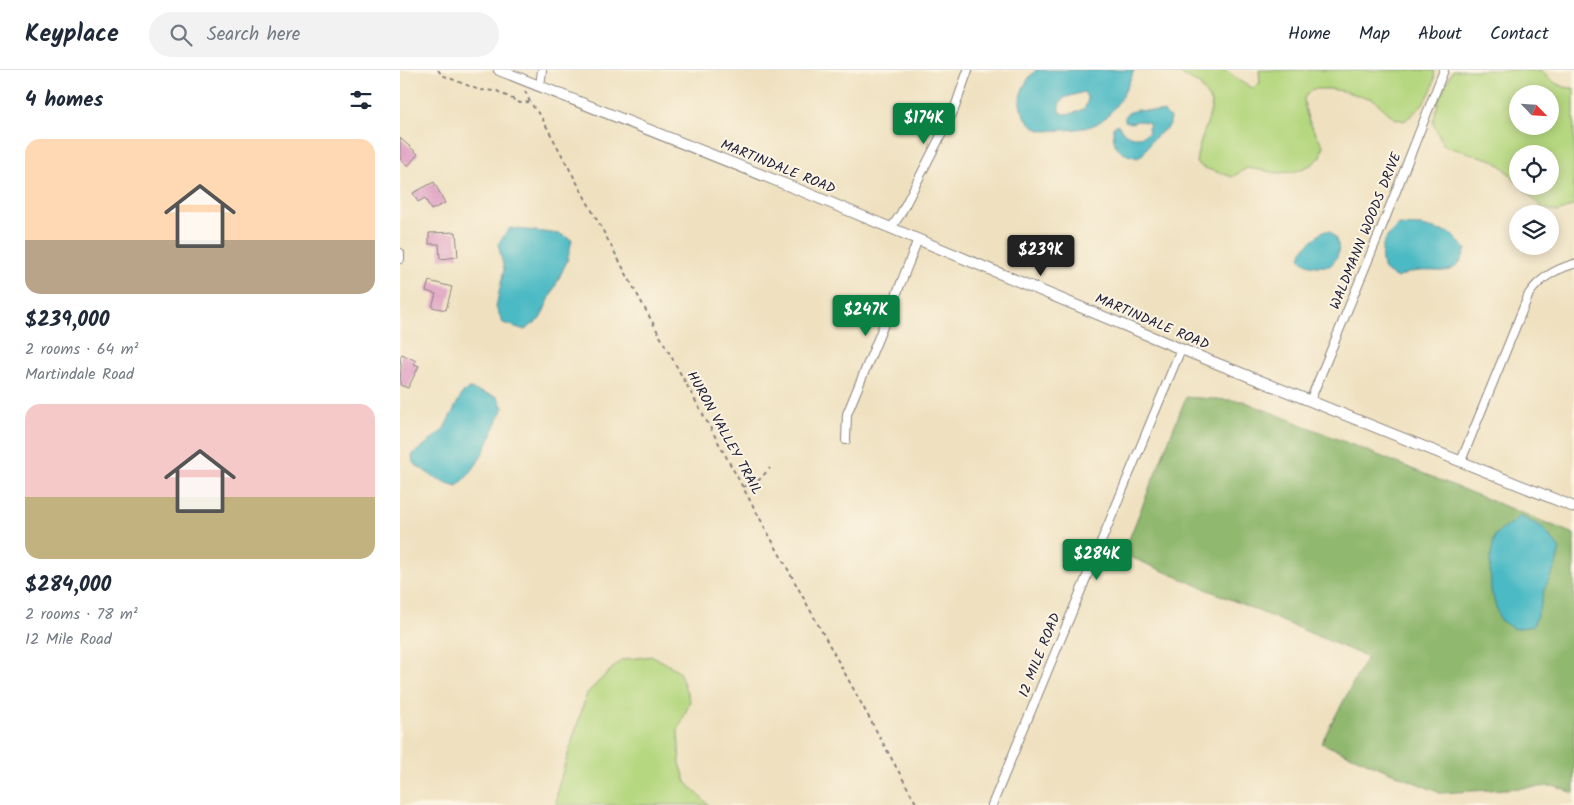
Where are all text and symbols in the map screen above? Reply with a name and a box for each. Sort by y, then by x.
search box [149,12,499,57]
text: Keyplace [25,15,119,54]
text: Search here [207,20,300,50]
text: Home [1288,20,1331,49]
text: Map [1359,20,1390,49]
text: About [1418,20,1462,49]
text: Contact [1490,20,1549,49]
icon: search [167,21,195,49]
text: 4 homes [25,84,103,117]
north arrow [1509,85,1559,135]
map controls [1509,85,1559,255]
icon: filters [347,86,375,114]
pin: $174K [889,102,959,145]
text: $174K [904,106,944,131]
street label: MARTINDALE ROAD [717,134,839,200]
button: locate [1509,145,1559,195]
street label: WALDMANN WOODS DRIVE [1324,148,1408,313]
icon: home [155,171,245,261]
button: layers [1509,205,1559,255]
pin: $239K [1006,234,1076,277]
text: $239K [1018,238,1064,263]
street label: MARTINDALE ROAD [1091,288,1213,356]
pin: $247K [831,294,901,337]
text: $247K [844,298,888,323]
text: $239,000 [25,304,110,337]
text: 2 rooms · 64 m² [25,337,138,362]
text: Martindale Road [25,362,134,387]
street label: HURON VALLEY TRAIL [681,367,767,499]
icon: home [155,436,245,526]
pin: $284K [1062,538,1132,581]
text: $284K [1074,542,1120,567]
text: $284,000 [25,569,111,602]
text: 2 rooms · 78 m² [25,602,138,627]
street label: 12 MILE ROAD [1013,609,1067,701]
text: 12 Mile Road [25,627,112,652]

